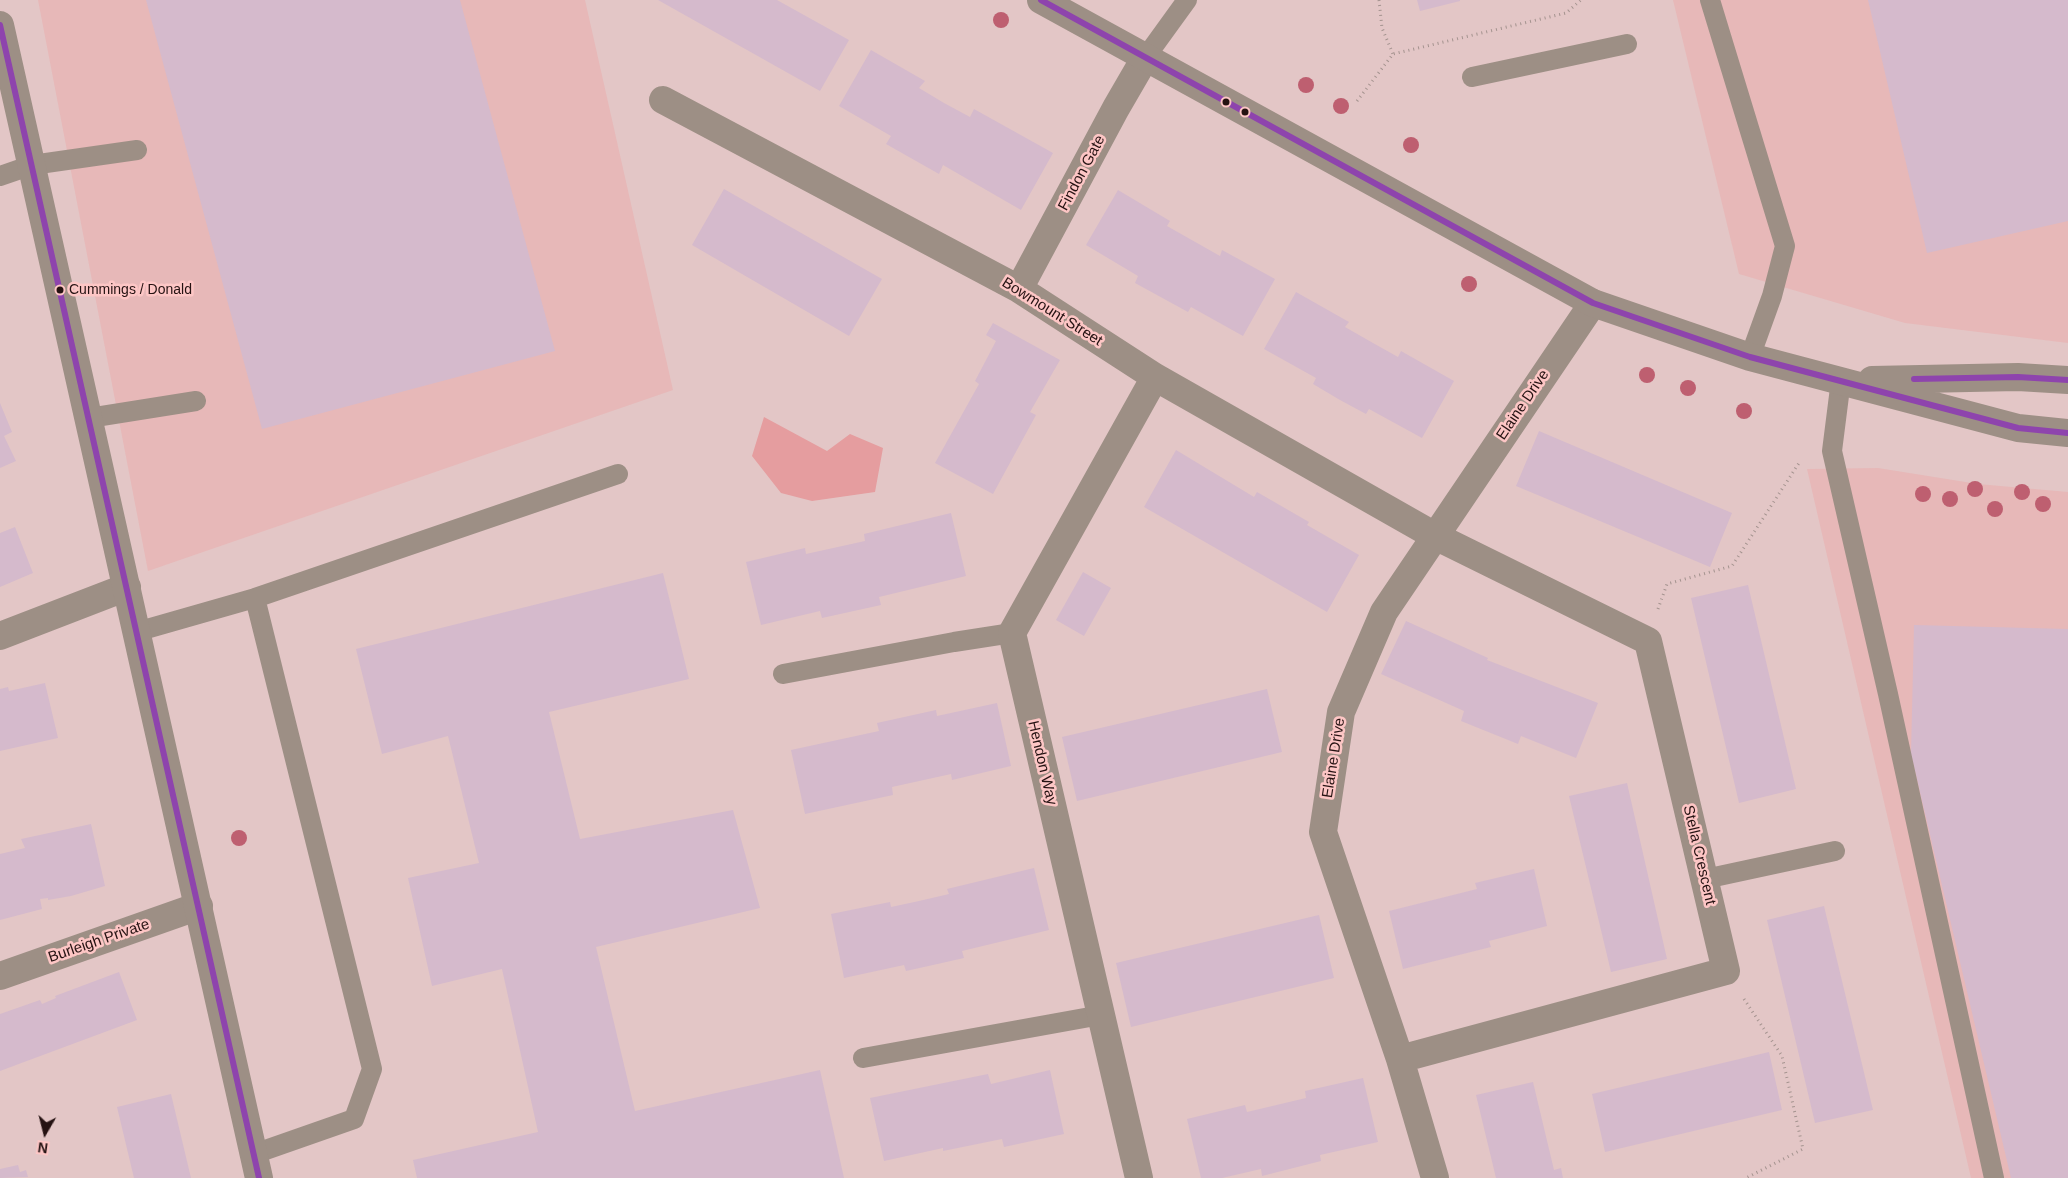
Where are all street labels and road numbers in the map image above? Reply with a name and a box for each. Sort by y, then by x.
street label: Findon Gate [1055,132,1109,214]
street label: Bowmount Street [998,274,1106,350]
street label: Elaine Drive [1493,366,1553,444]
street label: Elaine Drive [1319,717,1349,799]
street label: Hendon Way [1024,719,1060,807]
street label: Stella Crescent [1679,803,1719,907]
street label: Burleigh Private [46,915,152,967]

